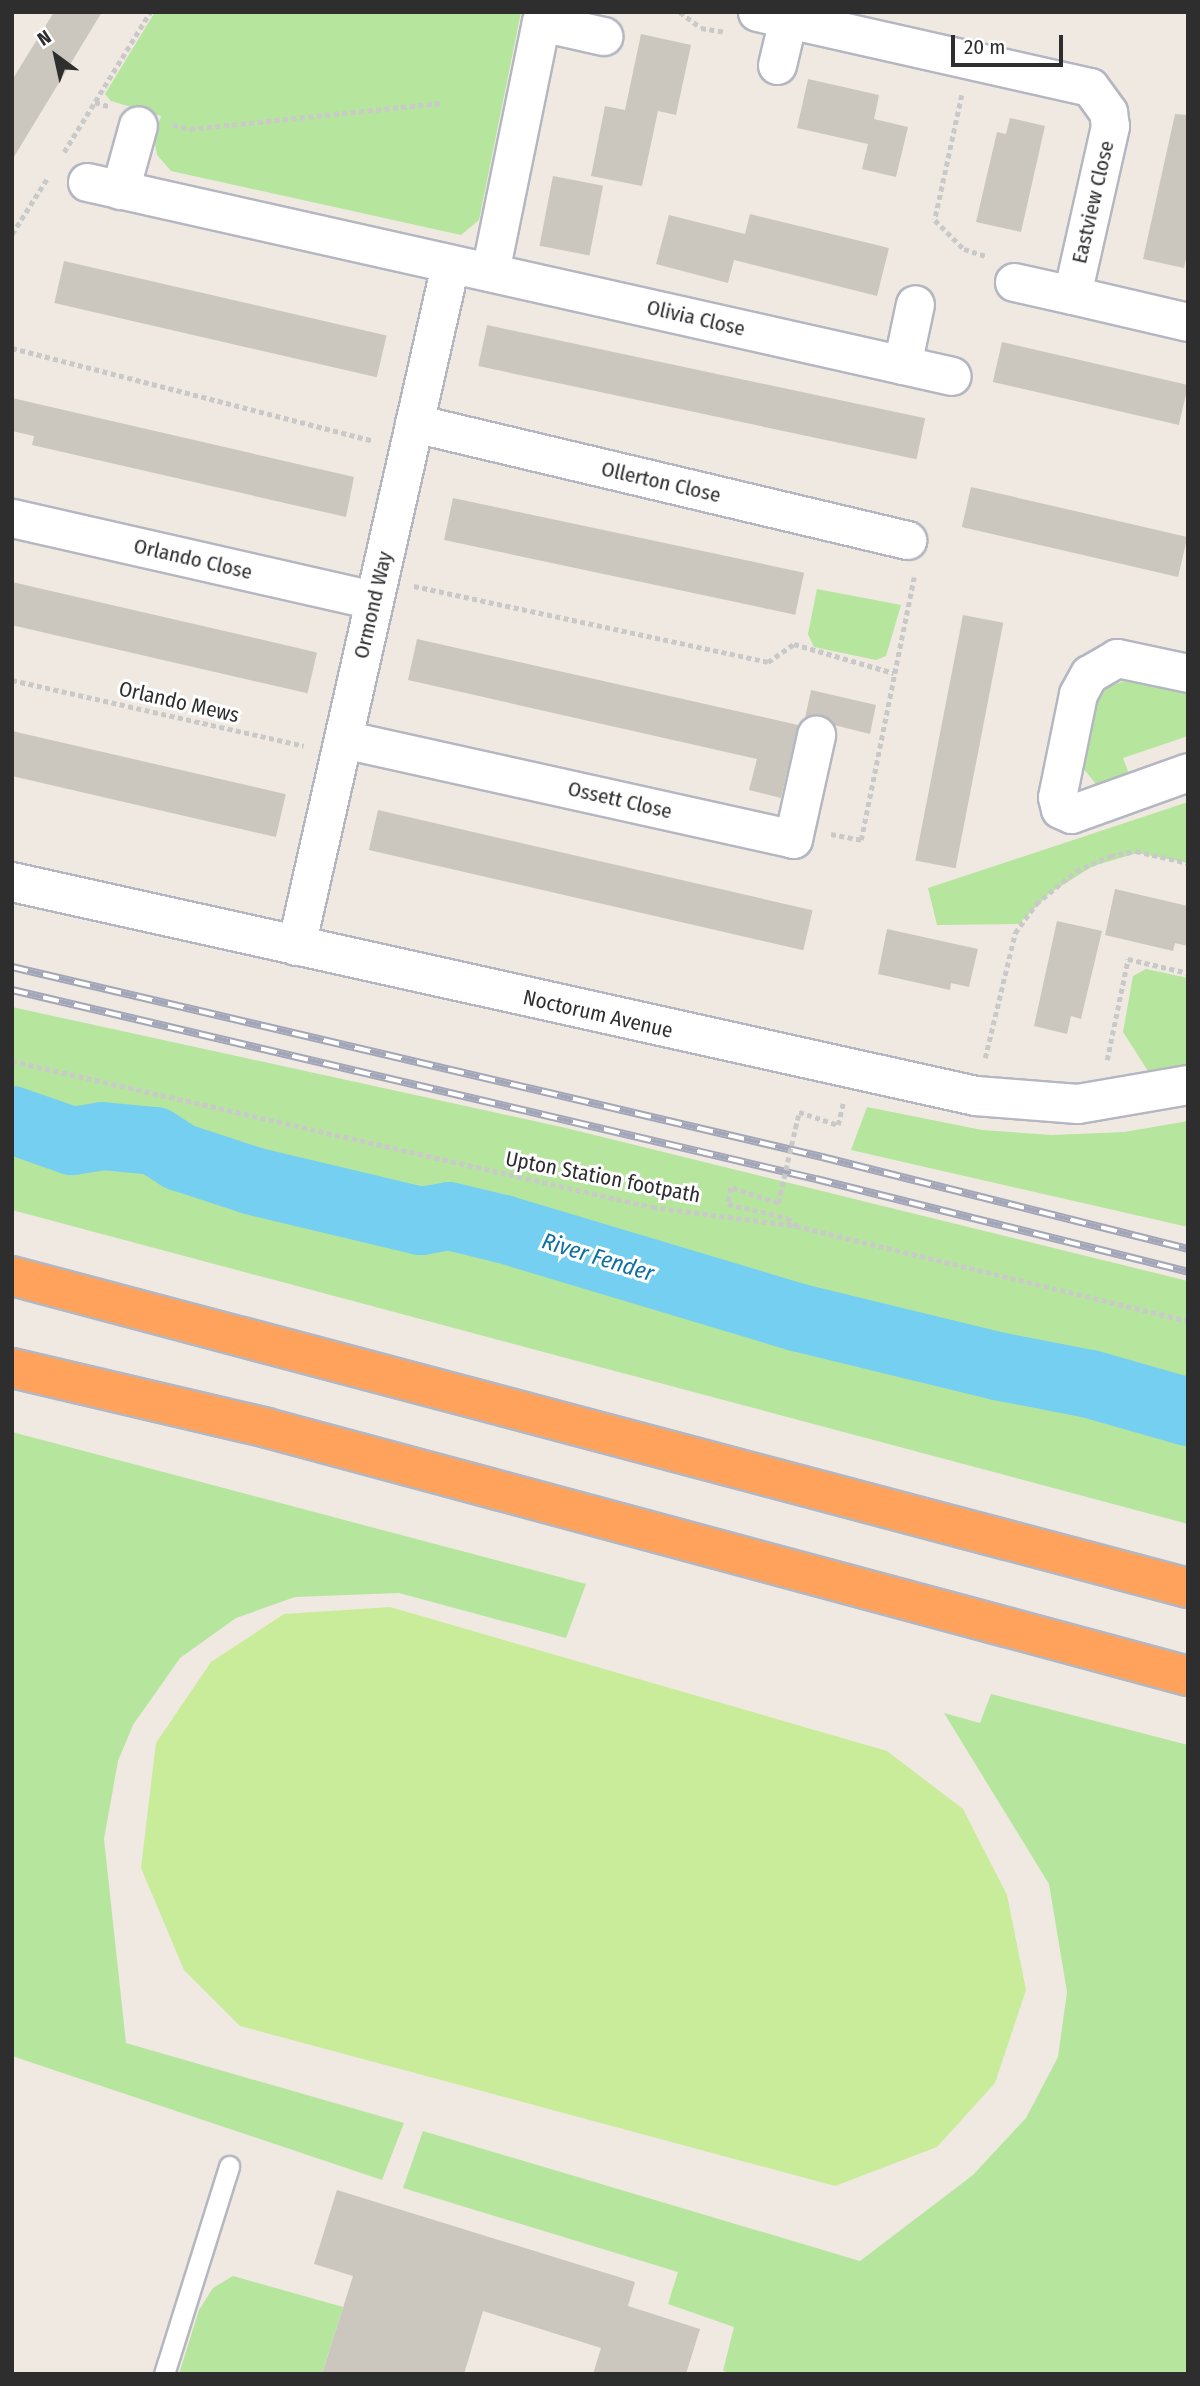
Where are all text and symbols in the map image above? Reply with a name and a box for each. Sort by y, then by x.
north arrow [21,21,91,91]
scale bar [955,21,1067,65]
text: N [33,25,55,51]
text: 20 m [964,34,1005,60]
street label: Eastview Close [1067,138,1119,266]
street label: Olivia Close [644,294,748,342]
street label: Ollerton Close [599,456,723,508]
street label: Orlando Close [131,533,255,585]
street label: Ormond Way [348,549,398,661]
street label: Orlando Mews [116,676,242,728]
street label: Ossett Close [565,776,675,824]
street label: Noctorum Avenue [521,985,675,1043]
street label: Upton Station footpath [503,1146,703,1208]
water label: River Fender [539,1227,657,1287]

